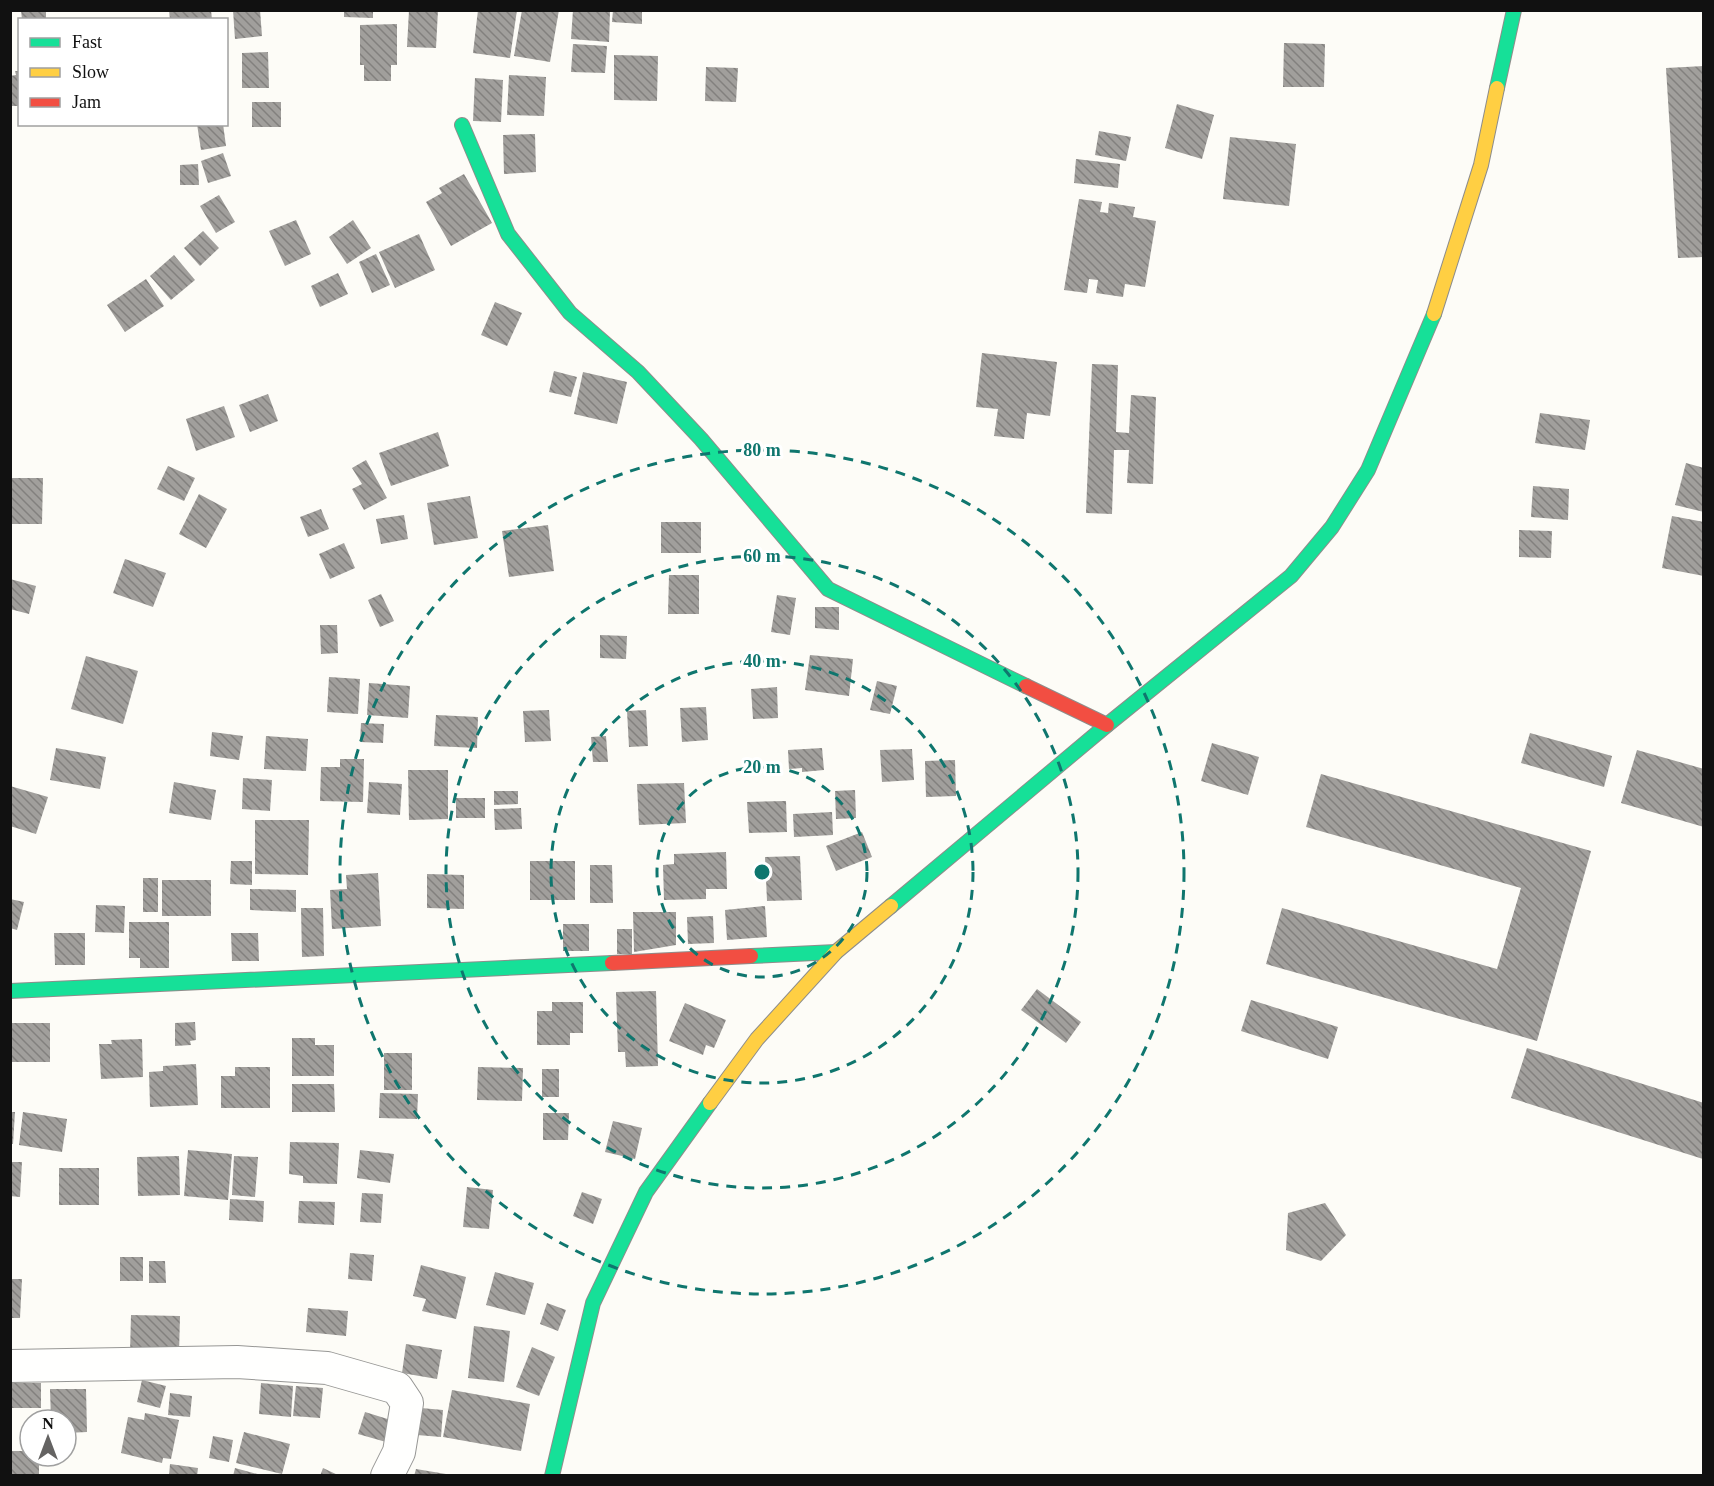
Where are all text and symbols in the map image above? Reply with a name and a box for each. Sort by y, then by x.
legend [18,18,228,126]
text: Fast [72,32,102,52]
text: Slow [72,62,109,82]
text: Jam [72,92,101,112]
text: 80 m [743,440,781,460]
text: 60 m [743,546,781,566]
text: 40 m [743,651,781,671]
text: 20 m [743,757,781,777]
centre of rings [752,862,772,882]
north arrow [18,1408,78,1468]
text: N [42,1415,54,1432]

